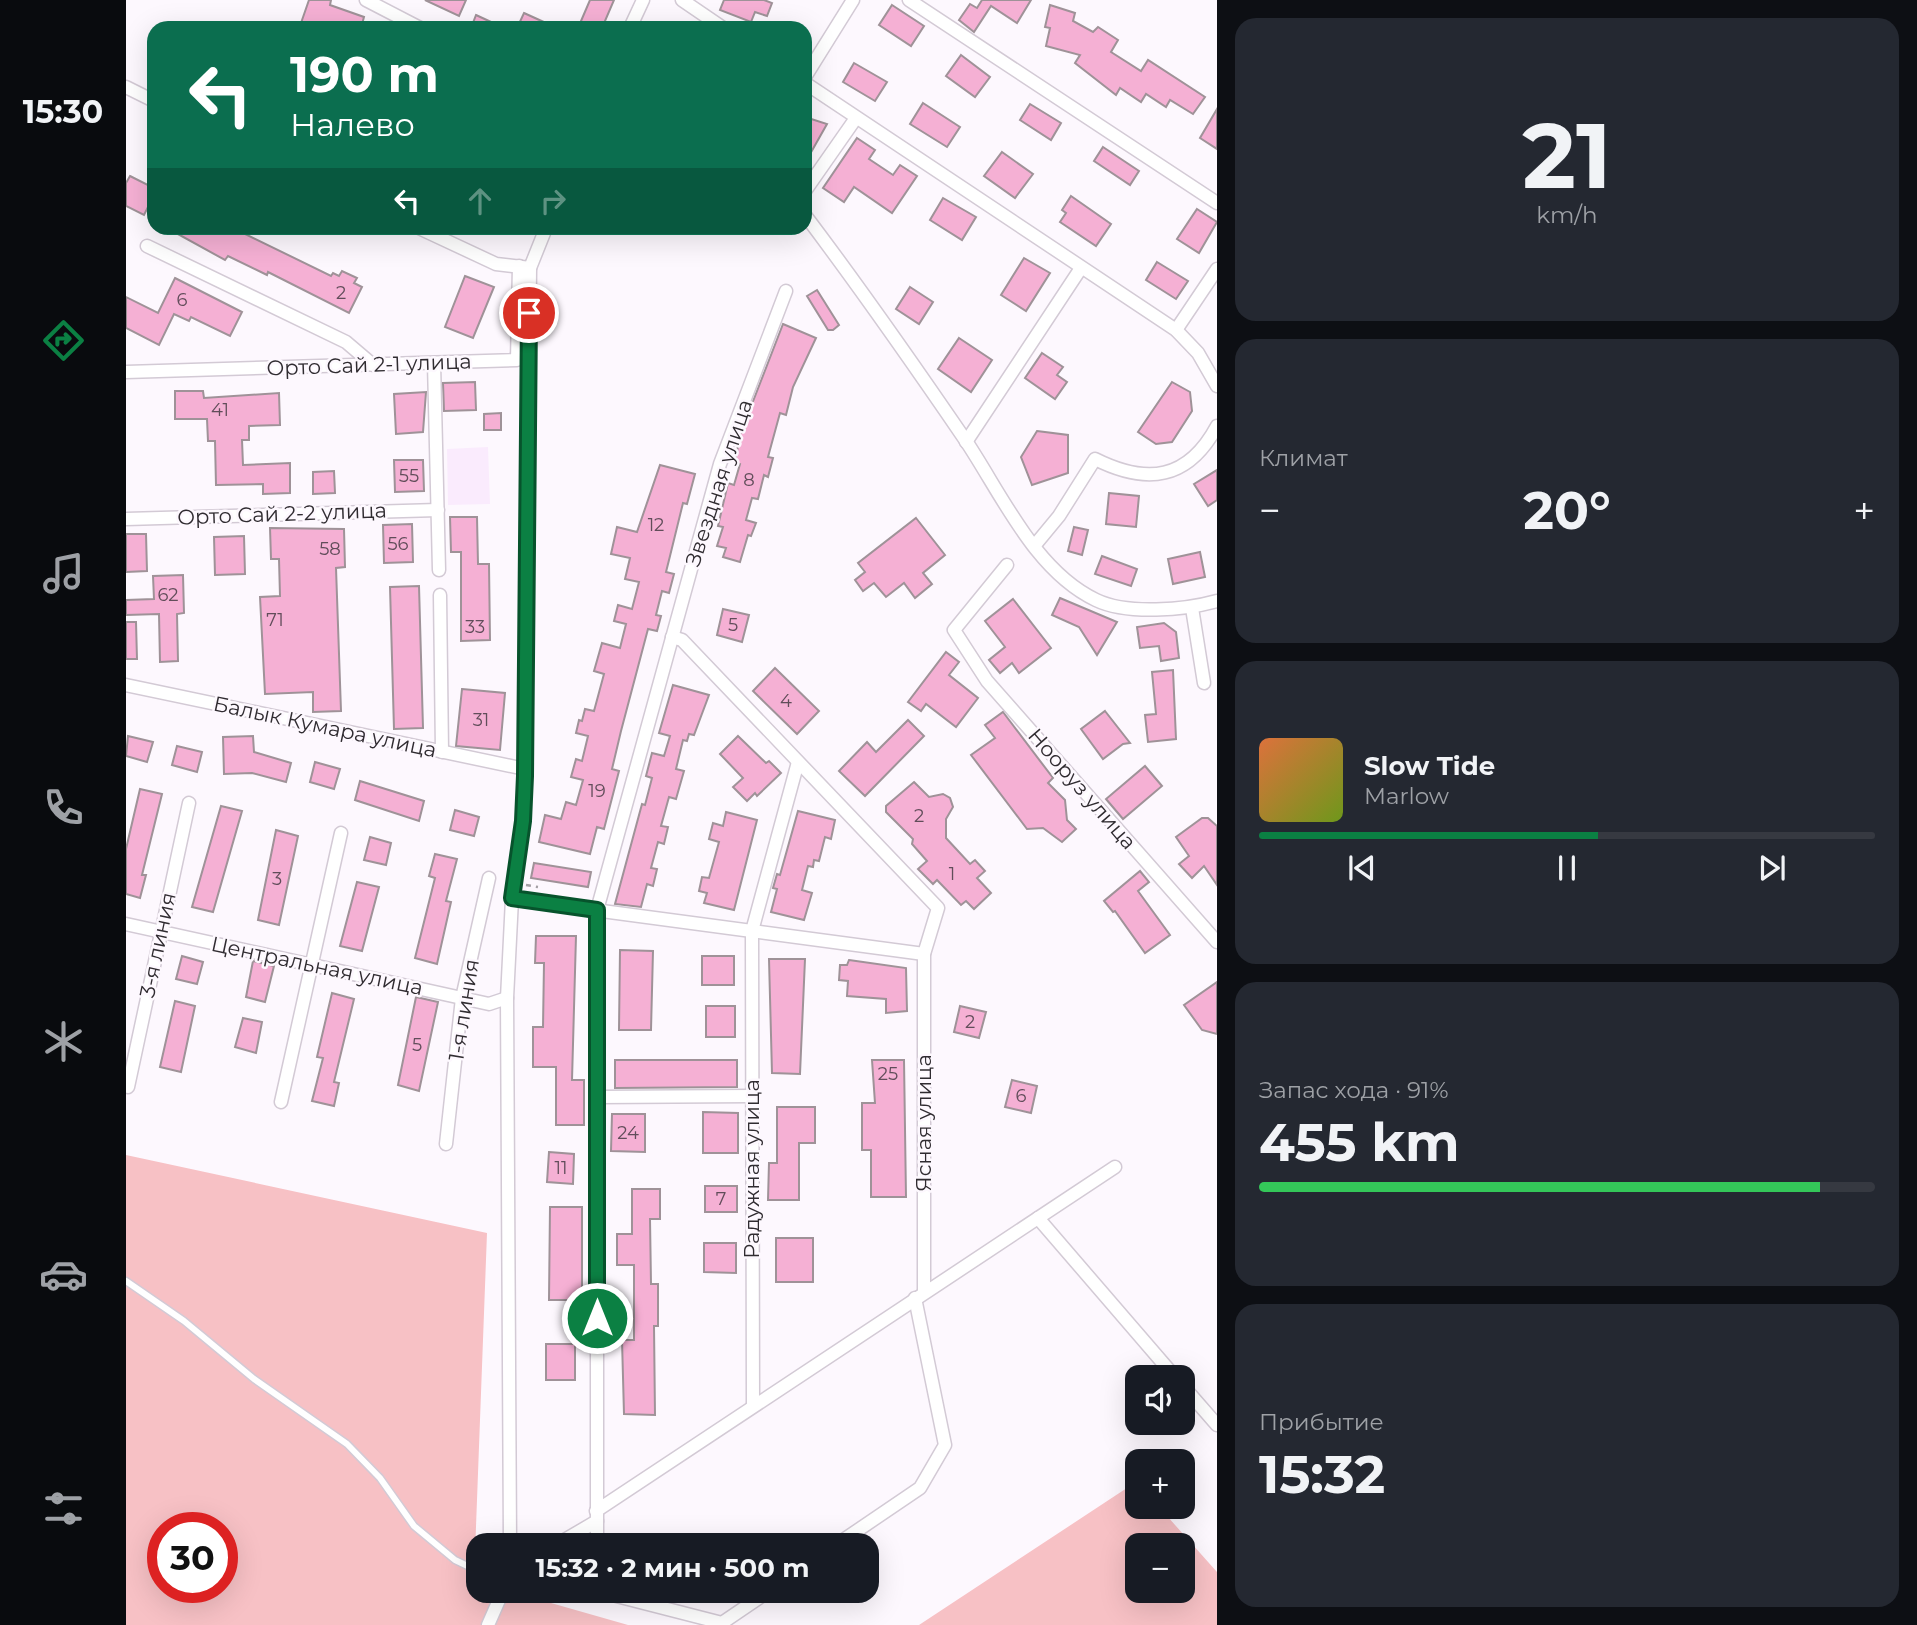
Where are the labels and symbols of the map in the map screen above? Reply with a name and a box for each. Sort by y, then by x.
house number: 2 [336,282,346,304]
pin [499,283,559,343]
house number: 6 [177,289,188,311]
street label: Орто Сай 2-1 улица [266,348,472,381]
street label: Звездная улица [680,396,757,569]
house number: 41 [211,399,229,421]
house number: 55 [399,465,419,487]
house number: 8 [743,469,755,491]
street label: Орто Сай 2-2 улица [177,497,387,530]
house number: 12 [648,514,664,536]
house number: 56 [387,533,409,555]
house number: 58 [319,538,341,560]
house number: 62 [157,584,179,606]
house number: 71 [266,609,284,631]
house number: 5 [728,614,738,636]
house number: 33 [465,616,485,638]
house number: 4 [780,690,792,712]
street label: Балык Кумара улица [211,691,439,762]
house number: 31 [473,709,489,731]
street label: Нооруз улица [1023,723,1142,854]
house number: 19 [588,780,606,802]
house number: 2 [914,805,924,827]
house number: 1 [949,863,955,885]
house number: 3 [272,868,282,890]
street label: 3-я линия [134,890,181,1000]
street label: Центральная улица [209,931,425,1000]
street label: 1-я линия [443,957,484,1062]
house number: 2 [965,1011,975,1033]
house number: 5 [412,1034,422,1056]
street label: Ясная улица [911,1054,936,1192]
house number: 25 [878,1063,898,1085]
street label: Радужная улица [739,1079,764,1259]
house number: 6 [1016,1085,1027,1107]
house number: 24 [617,1122,639,1144]
house number: 11 [555,1157,568,1179]
house number: 7 [716,1188,726,1210]
position arrow [560,1281,634,1355]
speed limit sign: 30 [147,1512,238,1603]

